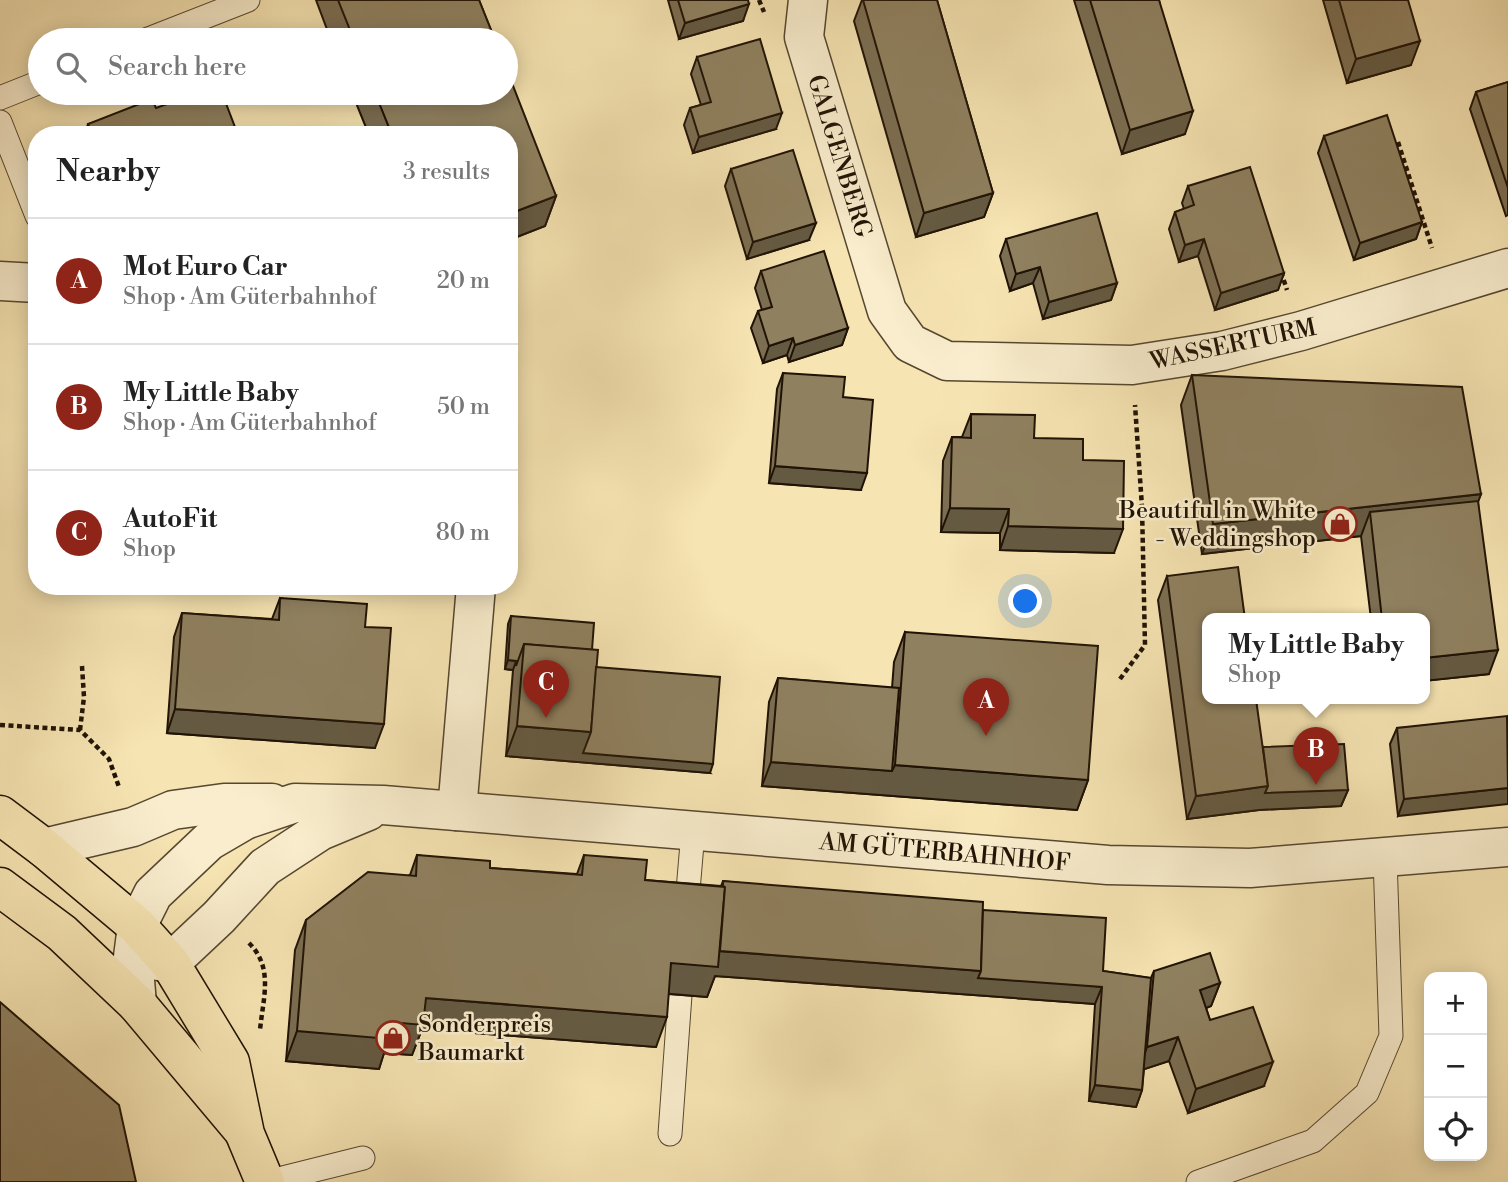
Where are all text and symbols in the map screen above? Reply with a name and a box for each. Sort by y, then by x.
search box [28,28,518,105]
icon: search [52,48,90,86]
text: Search here [108,51,247,83]
street label: GALGENBERG [800,71,878,242]
text: Nearby [56,153,160,191]
text: 3 results [403,158,490,186]
text: Mot Euro Car [123,251,288,283]
text: A [71,267,87,295]
text: 20 m [437,267,490,295]
text: Shop · Am Güterbahnhof [123,283,376,311]
street label: WASSERTURM [1146,313,1319,377]
text: My Little Baby [123,377,299,409]
text: B [70,393,88,421]
text: 50 m [437,393,490,421]
text: Shop · Am Güterbahnhof [123,409,376,437]
place label: Beautiful in White - Weddingshop [1118,496,1316,554]
text: AutoFit [123,503,217,535]
shop icon: Beautiful in White - Weddingshop [1321,505,1359,543]
text: C [71,519,87,547]
text: 80 m [436,519,490,547]
text: Shop [123,535,176,563]
your location [1008,584,1042,618]
popup [1202,613,1430,704]
text: My Little Baby [1228,629,1404,661]
pin: C [523,660,569,718]
text: Shop [1228,661,1281,689]
pin: A [963,678,1009,736]
pin: B [1293,727,1339,785]
street label: AM GÜTERBAHNHOF [817,826,1072,879]
map controls [1424,972,1487,1161]
button: + [1424,972,1487,1035]
place label: Sonderpreis Baumarkt [417,1010,551,1068]
shop icon: Sonderpreis Baumarkt [374,1019,412,1057]
button: − [1424,1035,1487,1098]
button: locate [1424,1098,1487,1161]

